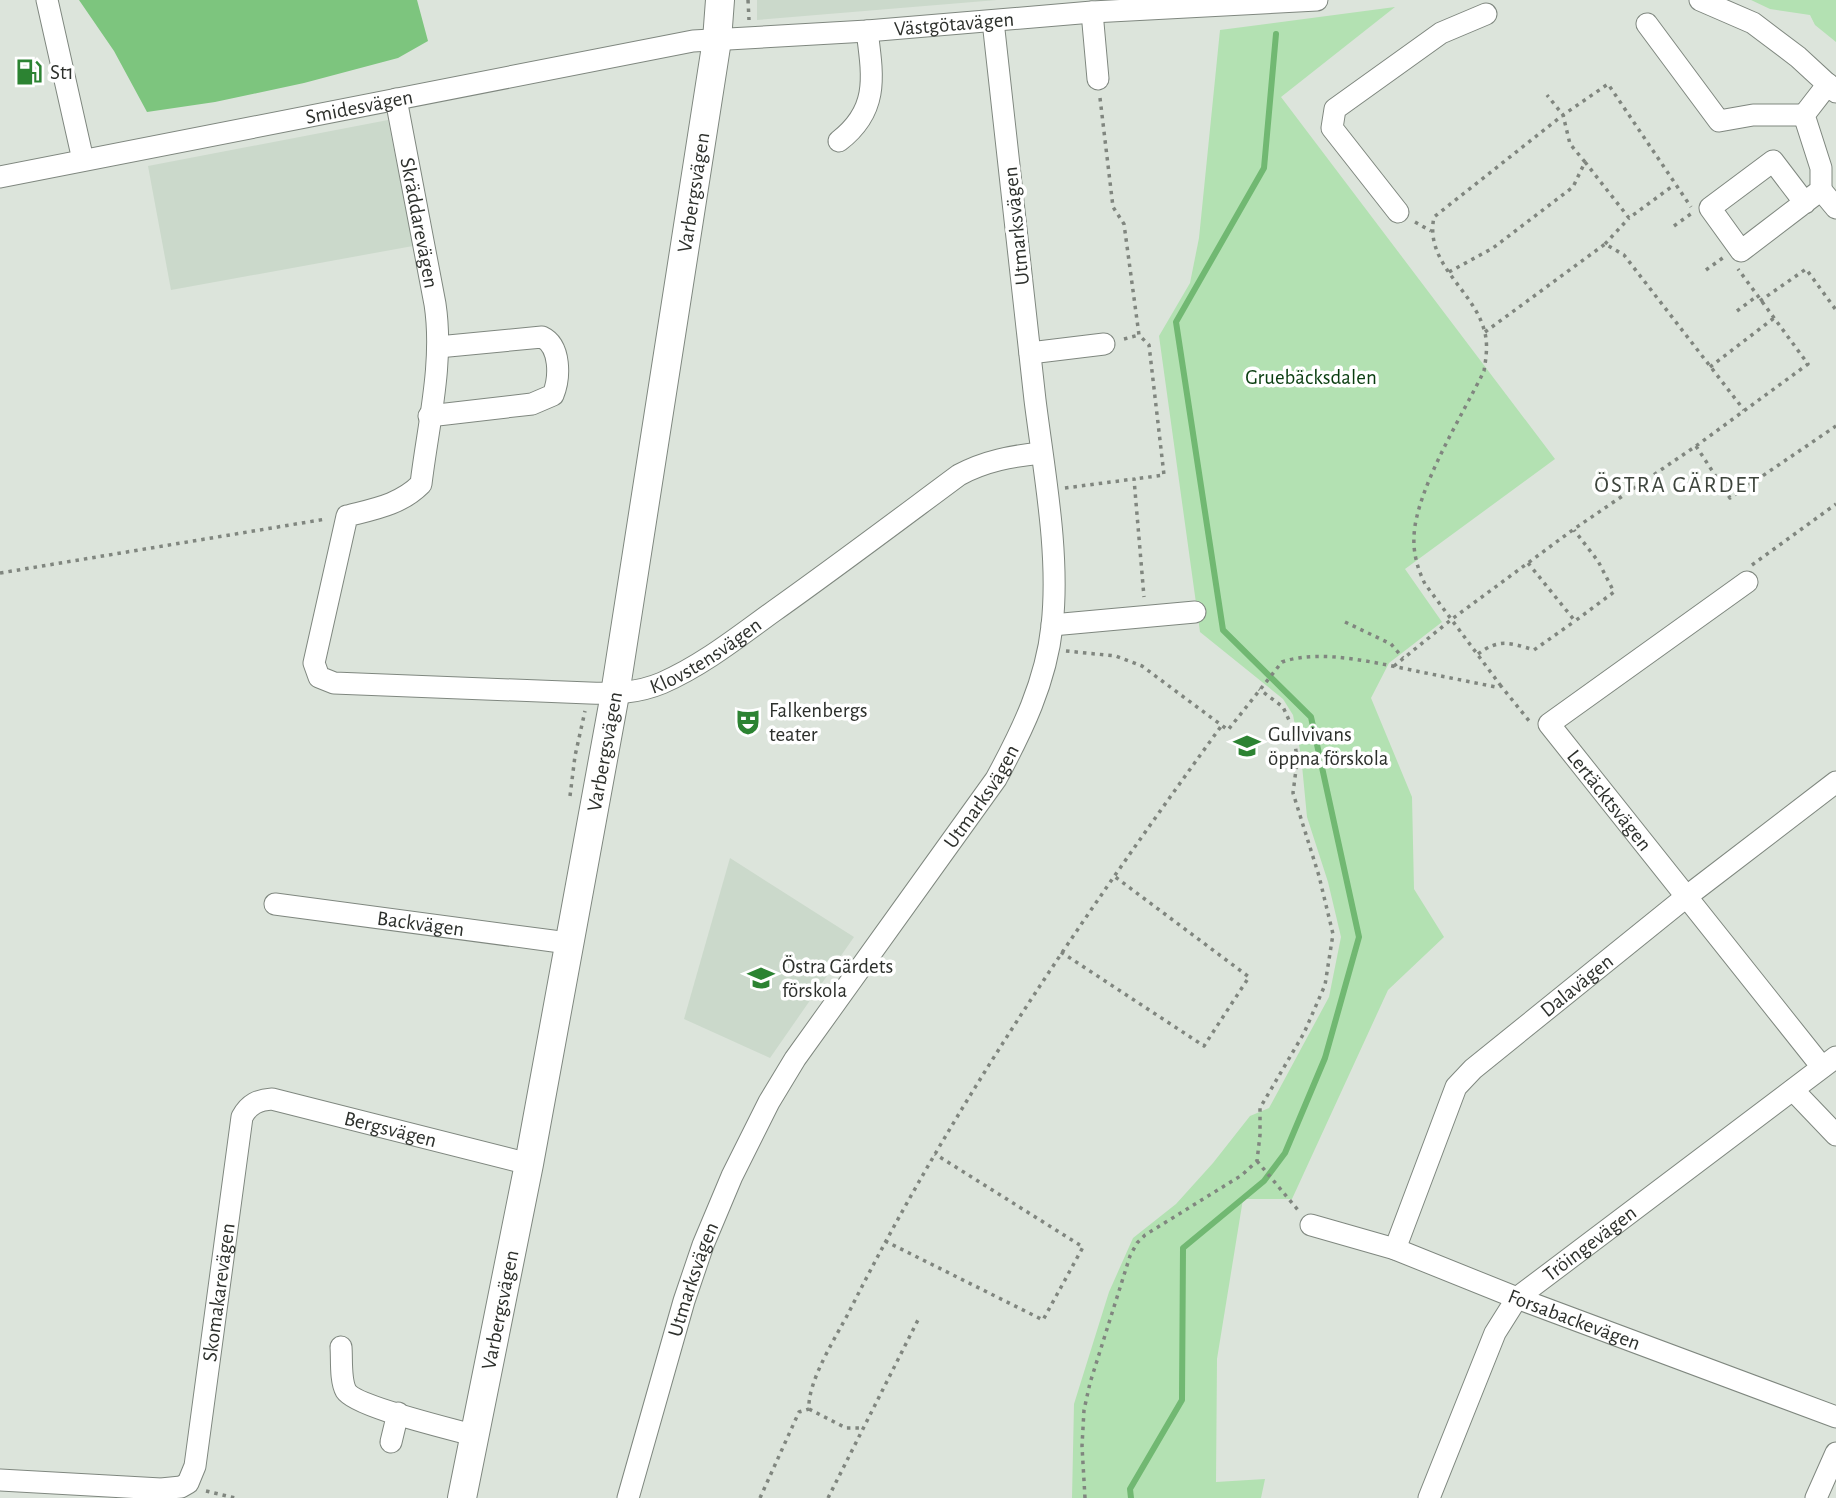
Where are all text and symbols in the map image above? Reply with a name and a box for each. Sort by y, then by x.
street label: Västgötavägen [893,9,1015,40]
fuel station icon: St1 [14,57,44,87]
place label: St1 [50,62,74,83]
street label: Smidesvägen [304,86,415,128]
street label: Varbergsvägen [674,131,713,254]
street label: Skräddarevägen [396,156,442,290]
street label: Utmarksvägen [1000,166,1033,286]
park label: Gruebäcksdalen [1245,367,1377,388]
district label: ÖSTRA GÄRDET [1594,472,1762,497]
street label: Klovstensvägen [647,614,765,698]
street label: Varbergsvägen [584,690,626,813]
place label: Falkenbergs teater [769,700,867,745]
theatre icon: Falkenbergs teater [733,707,763,737]
place label: Gullvivans öppna förskola [1268,724,1389,769]
school or university icon: Gullvivans öppna förskola [1232,731,1262,761]
street label: Utmarksvägen [940,741,1023,852]
street label: Lertäcktsvägen [1563,746,1656,855]
street label: Backvägen [376,908,465,940]
street label: Dalavägen [1536,950,1617,1021]
place label: Östra Gärdets förskola [782,955,893,1001]
school or university icon: Östra Gärdets förskola [746,963,776,993]
street label: Bergsvägen [342,1108,439,1151]
street label: Tröingevägen [1539,1202,1640,1285]
street label: Utmarksvägen [664,1219,722,1339]
street label: Skomakarevägen [199,1222,239,1363]
street label: Varbergsvägen [478,1248,522,1371]
street label: Forsabackevägen [1505,1286,1643,1354]

